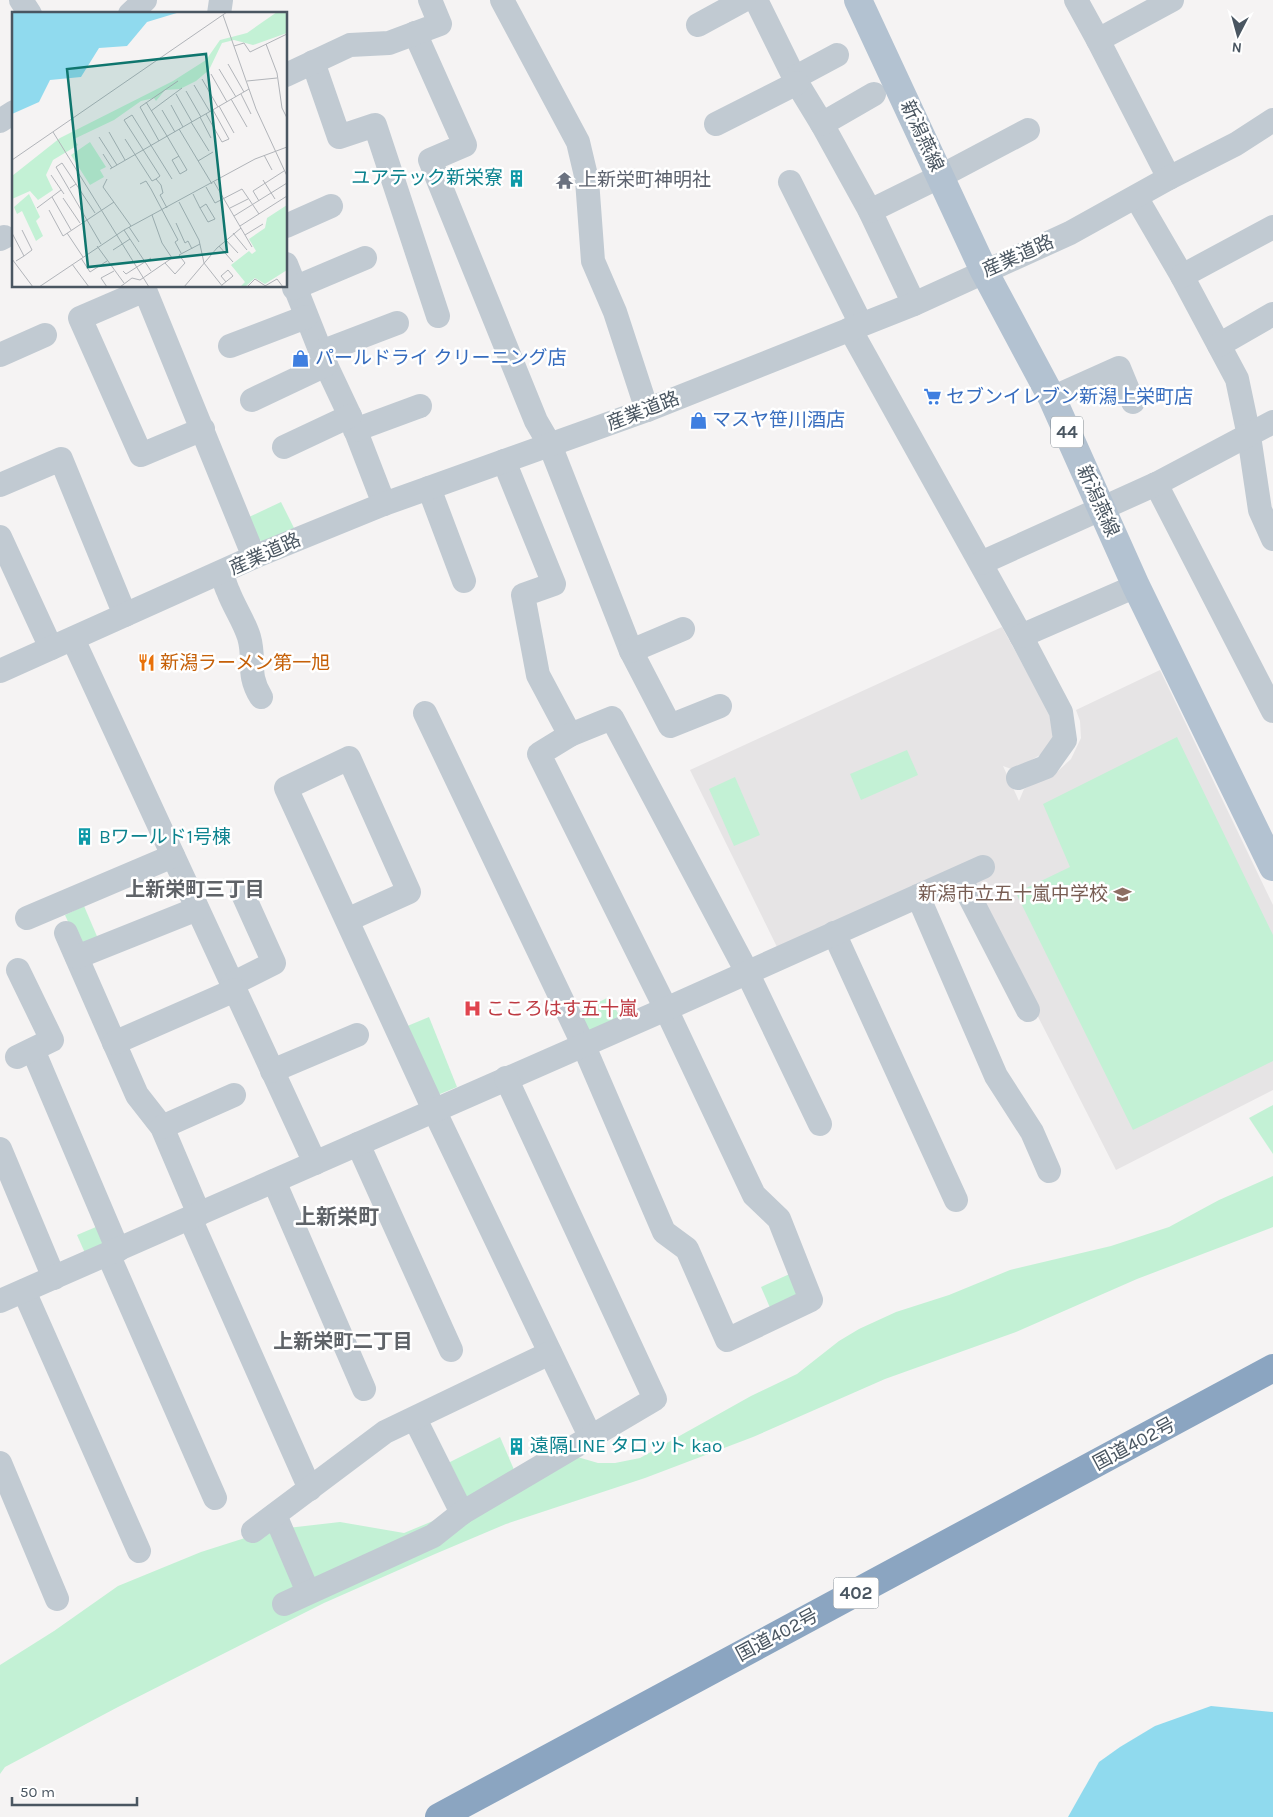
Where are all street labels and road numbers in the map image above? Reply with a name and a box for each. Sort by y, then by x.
street label: 新潟燕線 [896,97,948,175]
street label: 産業道路 [979,230,1057,282]
street label: 産業道路 [604,387,682,435]
road number: 44 [1051,417,1083,448]
street label: 新潟燕線 [1072,462,1124,540]
street label: 産業道路 [226,528,304,580]
street label: 国道402号 [1089,1413,1179,1475]
road number: 402 [834,1578,878,1609]
street label: 国道402号 [732,1604,822,1666]

